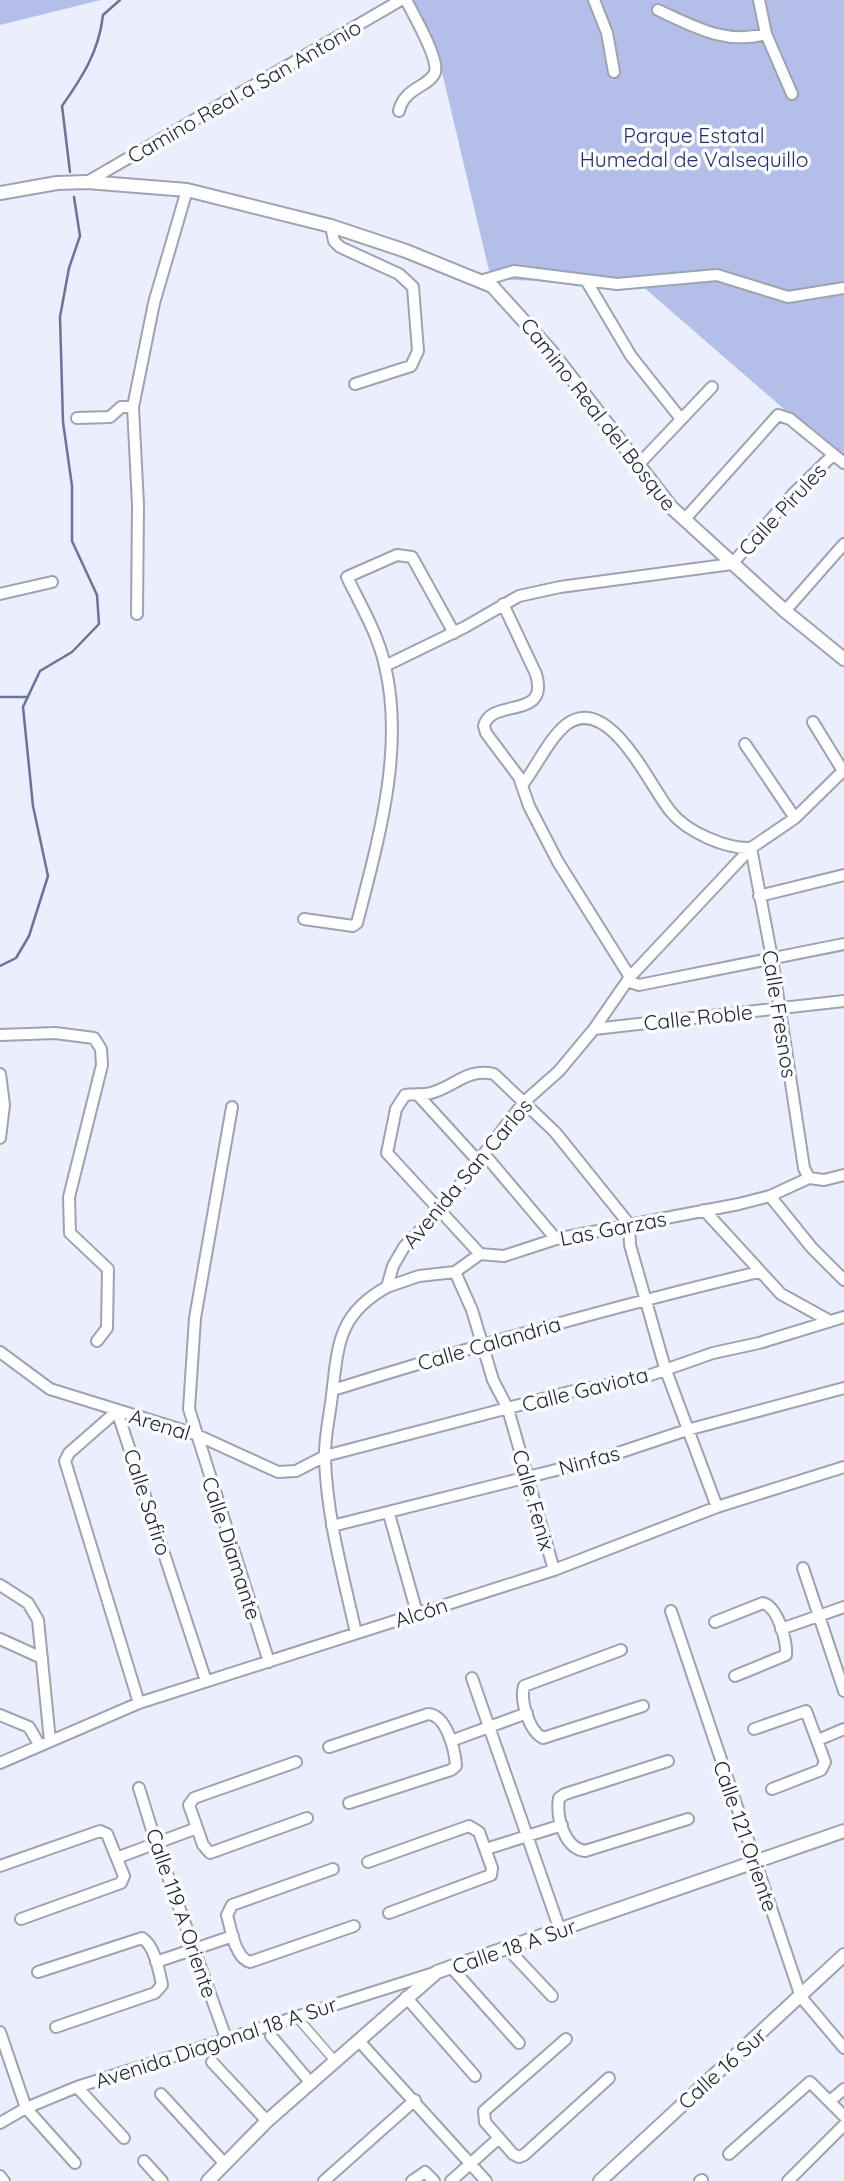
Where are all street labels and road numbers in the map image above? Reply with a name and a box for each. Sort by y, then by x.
street label: Camino Real a San Antonio [123,13,365,169]
street label: Camino Real del Bosque [516,312,682,516]
street label: Calle Pirules [733,457,831,561]
street label: Calle Fresnos [757,948,803,1080]
street label: Calle Roble [642,998,754,1036]
street label: Avenida San Carlos [397,1093,537,1253]
street label: Las Garzas [558,1205,668,1251]
street label: Calle Calandria [414,1310,564,1376]
street label: Calle Gaviota [519,1361,651,1417]
street label: Arenal [126,1402,194,1446]
street label: Ninfas [556,1439,622,1481]
street label: Calle Safiro [119,1446,177,1558]
street label: Calle Fenix [507,1447,561,1553]
street label: Calle Diamante [197,1473,267,1623]
street label: Alcón [391,1591,451,1633]
street label: Calle 121 Oriente [708,1757,784,1915]
street label: Calle 119 A Oriente [141,1825,223,2001]
street label: Calle 18 A Sur [449,1913,579,1979]
street label: Avenida Diagonal 18 A Sur [92,1991,340,2093]
street label: Calle 16 Sur [672,2021,772,2115]

